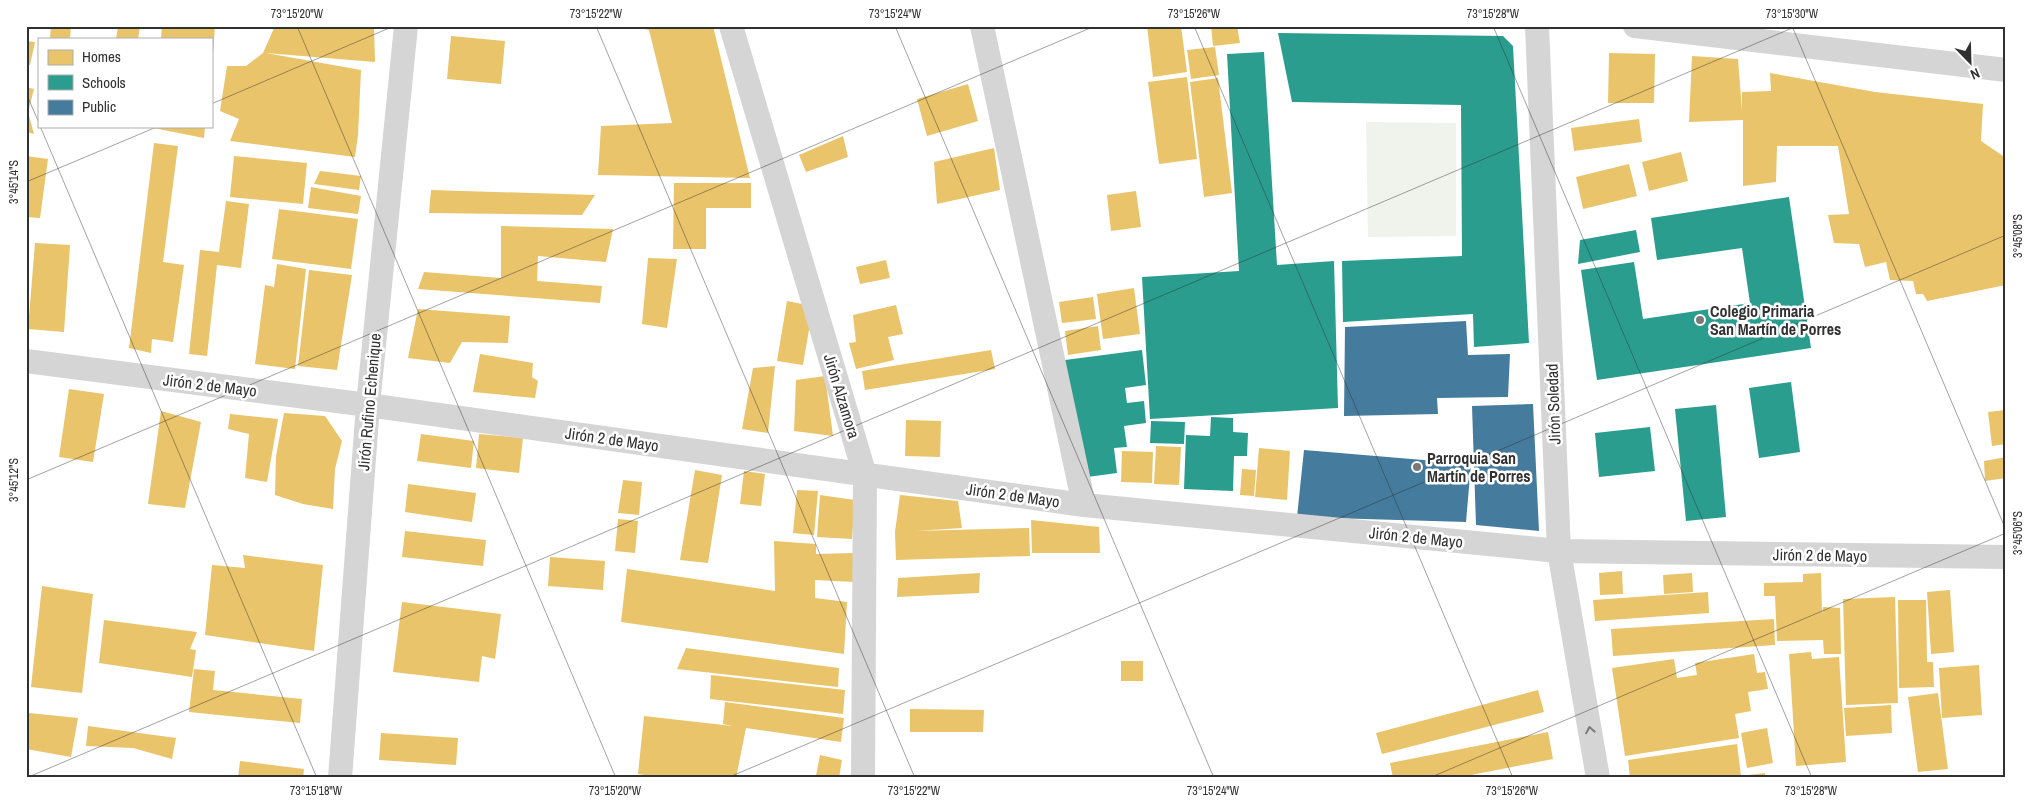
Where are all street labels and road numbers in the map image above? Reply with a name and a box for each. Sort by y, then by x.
street label: Jirón Rufino Echenique [352,332,386,472]
street label: Jirón Alzamora [819,351,866,442]
street label: Jirón Soledad [1541,363,1565,445]
street label: Jirón 2 de Mayo [162,368,258,402]
street label: Jirón 2 de Mayo [564,422,660,456]
street label: Jirón 2 de Mayo [965,478,1061,512]
street label: Jirón 2 de Mayo [1368,521,1464,553]
street label: Jirón 2 de Mayo [1773,543,1867,567]

